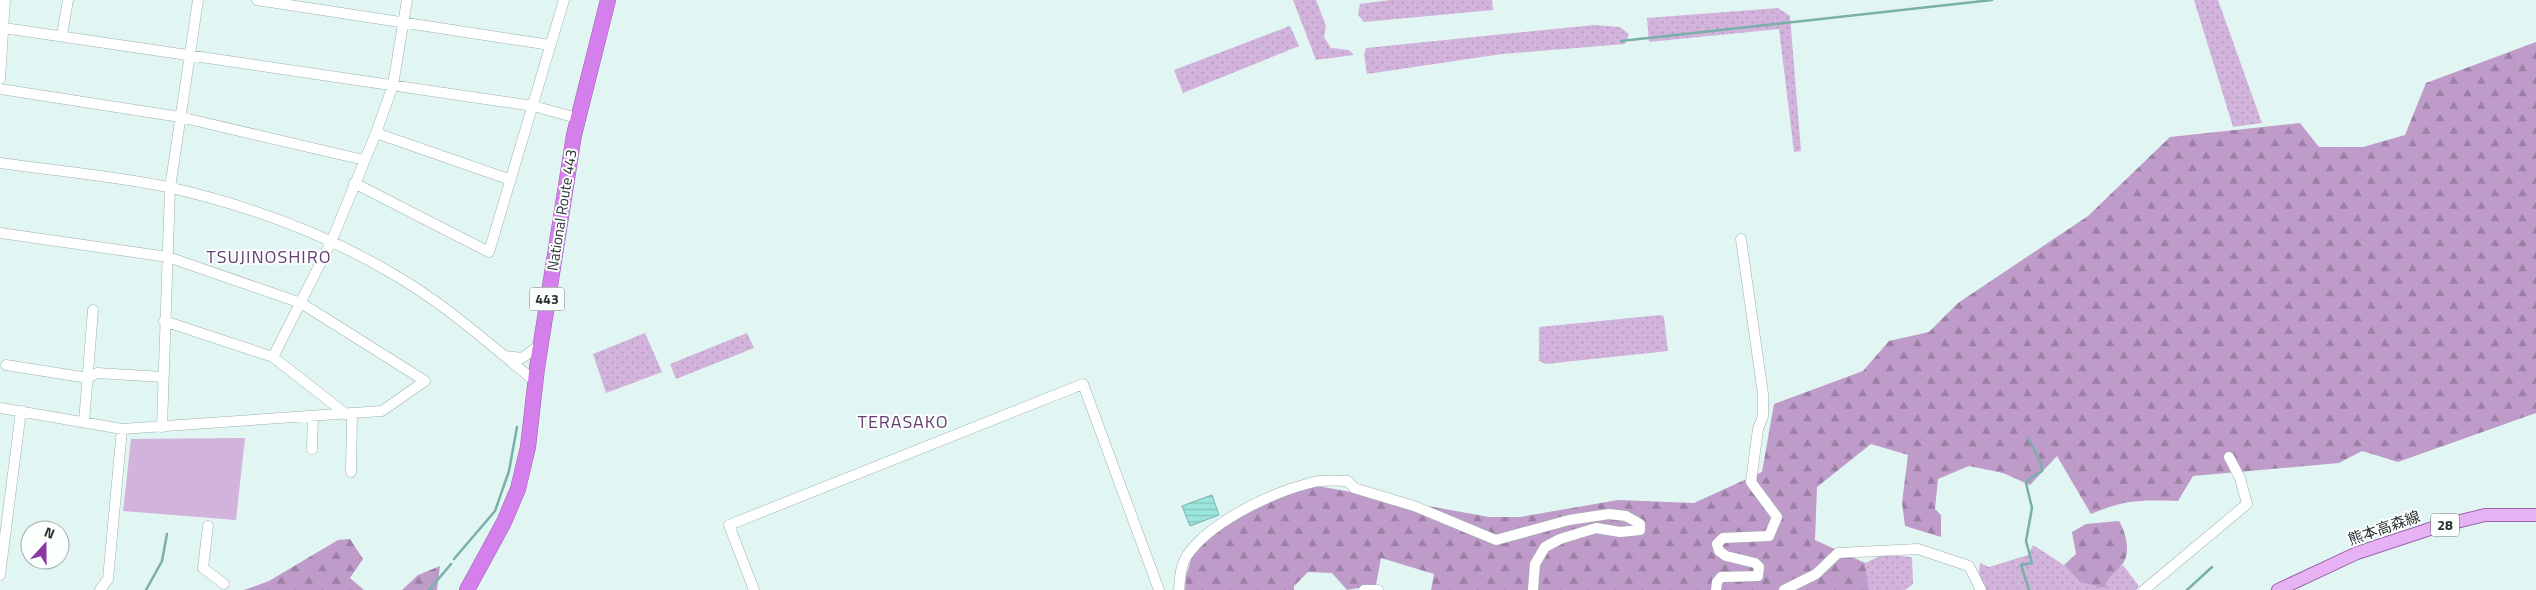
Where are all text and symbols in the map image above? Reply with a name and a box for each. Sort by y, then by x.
street label: National Route 443 [541,147,582,272]
district label: TSUJINOSHIRO [206,243,332,270]
road number: 443 [530,288,564,310]
district label: TERASAKO [857,408,949,435]
street label: 熊本高森線 [2345,504,2423,551]
road number: 28 [2431,514,2459,536]
north arrow [20,520,70,570]
text: N [42,521,58,544]

